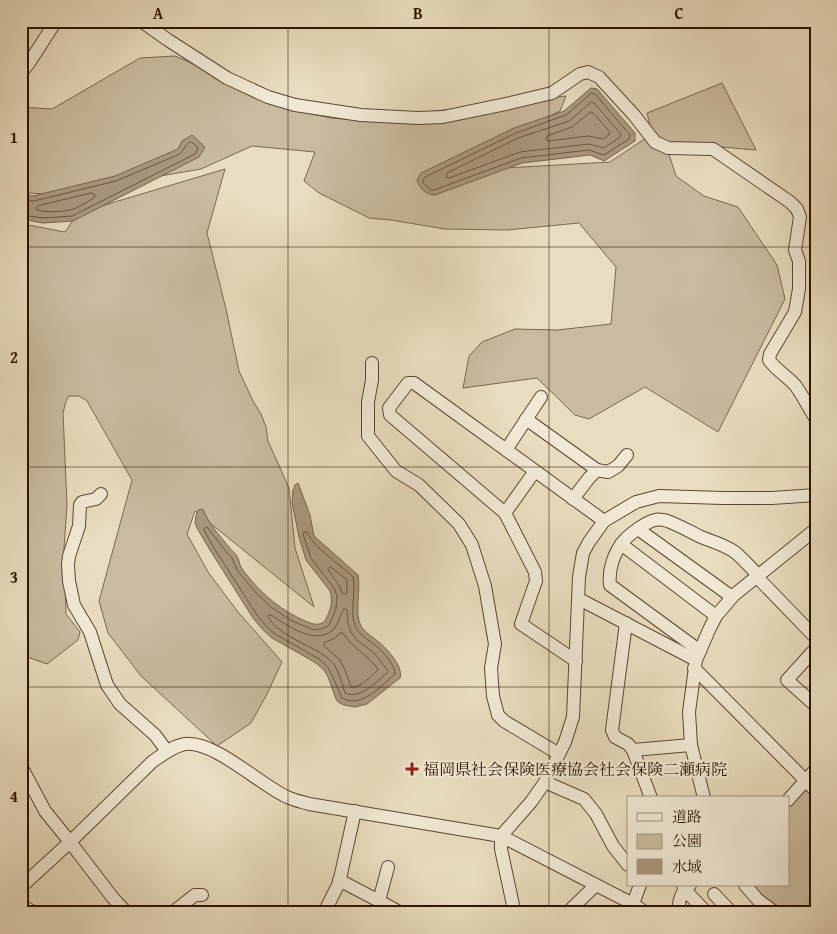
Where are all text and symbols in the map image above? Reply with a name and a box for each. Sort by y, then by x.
text: A [153,1,164,25]
text: B [413,1,423,25]
text: C [674,1,684,25]
text: 1 [10,125,18,149]
text: 2 [10,345,18,369]
text: 3 [10,565,18,589]
place label: 福岡県社会保険医療協会社会保険二瀬病院 [423,757,727,781]
marker: 福岡県社会保険医療協会社会保険二瀬病院 [405,762,419,776]
text: 4 [10,784,18,808]
legend [627,796,790,886]
text: 道路 [672,806,702,827]
text: 公園 [672,830,702,851]
text: 水域 [672,856,702,877]

